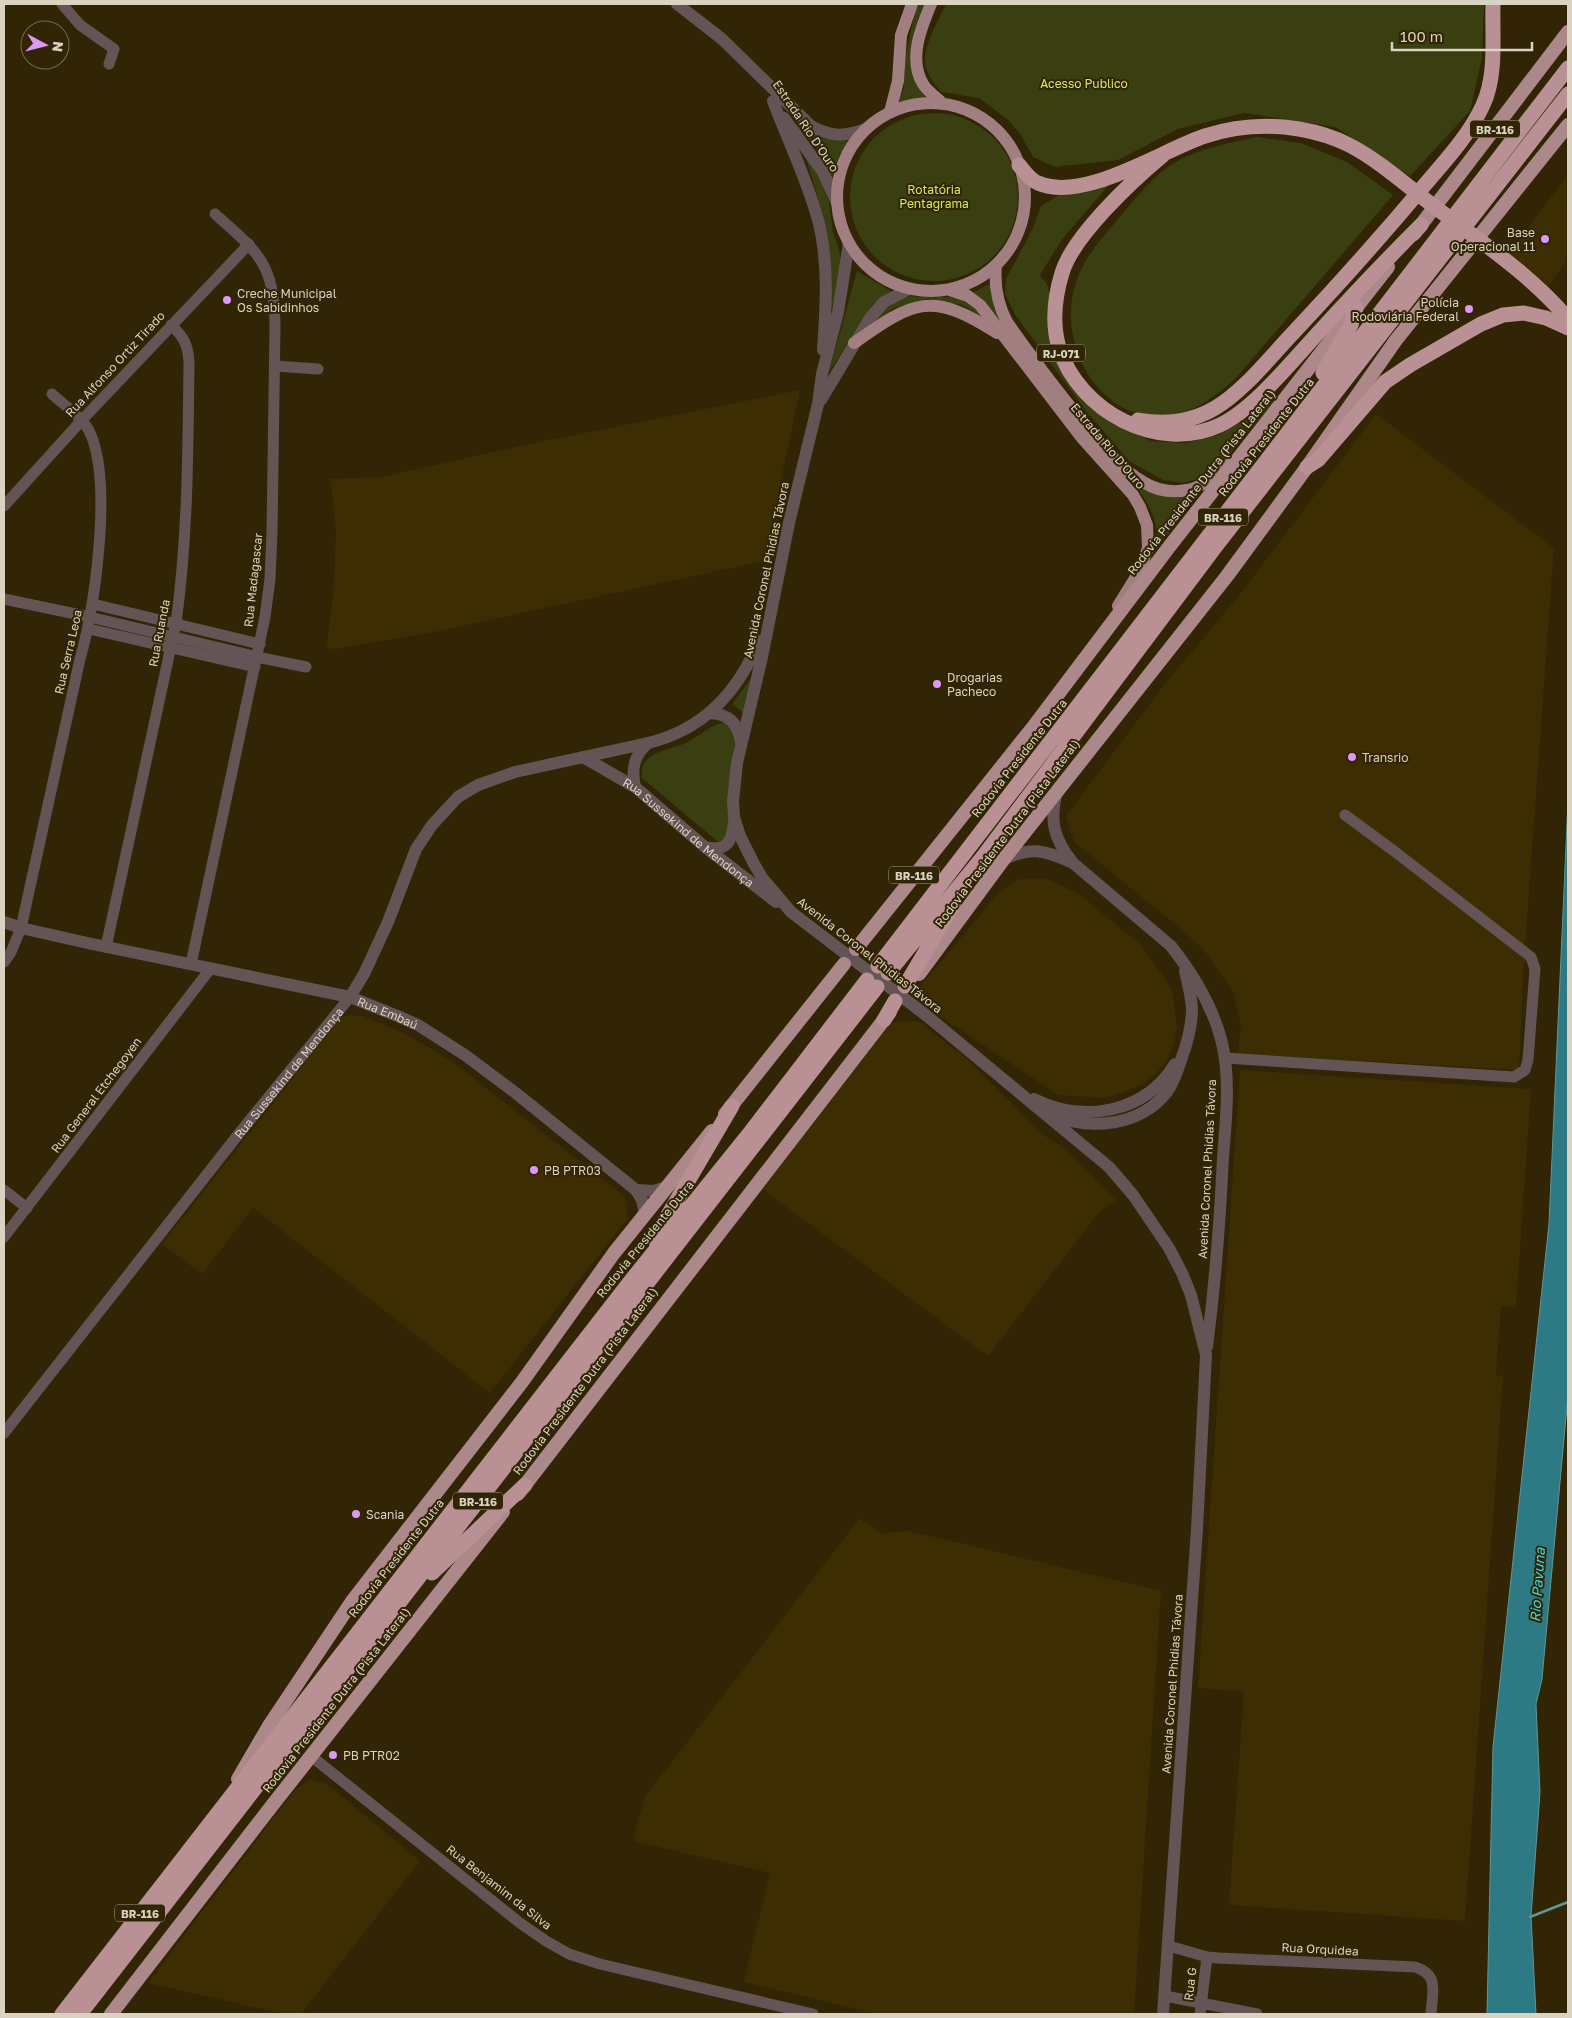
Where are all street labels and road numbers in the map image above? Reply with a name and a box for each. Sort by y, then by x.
street label: Estrada Rio D'Ouro [770,77,842,175]
road number: BR-116 [1470,120,1520,138]
street label: Rua Alfonso Ortiz Tirado [62,308,168,420]
road number: RJ-071 [1037,344,1085,362]
street label: Rodovia Presidente Dutra [1215,375,1317,499]
street label: Rodovia Presidente Dutra (Pista Lateral) [1124,386,1278,578]
street label: Estrada Rio D'Ouro [1068,400,1148,492]
street label: Avenida Coronel Phidias Távora [740,480,792,660]
road number: BR-116 [1198,508,1248,526]
street label: Rua Madagascar [241,532,265,628]
street label: Rua Ruanda [145,598,173,668]
street label: Rua Serra Leoa [51,608,85,696]
street label: Rodovia Presidente Dutra [968,696,1070,820]
street label: Rodovia Presidente Dutra (Pista Lateral) [931,736,1083,930]
street label: Rua Sussekind de Mendonça [620,774,757,890]
road number: BR-116 [889,866,939,884]
street label: Avenida Coronel Phidias Távora [794,894,946,1016]
street label: Rua Embaú [355,993,421,1032]
street label: Rua Sussekind de Mendonça [231,1004,346,1141]
street label: Rua General Etchegoyen [48,1034,144,1156]
street label: Avenida Coronel Phidias Távora [1195,1079,1219,1259]
street label: Rodovia Presidente Dutra [593,1177,697,1301]
street label: Rodovia Presidente Dutra (Pista Lateral) [509,1284,661,1478]
road number: BR-116 [453,1492,503,1510]
street label: Rodovia Presidente Dutra [345,1496,447,1620]
street label: Avenida Coronel Phidias Távora [1158,1594,1186,1774]
street label: Rodovia Presidente Dutra (Pista Lateral) [259,1604,413,1796]
street label: Rua Benjamim da Silva [443,1841,555,1933]
road number: BR-116 [115,1905,165,1922]
street label: Rua Orquidea [1281,1939,1359,1959]
street label: Rua G [1181,1966,1199,2002]

